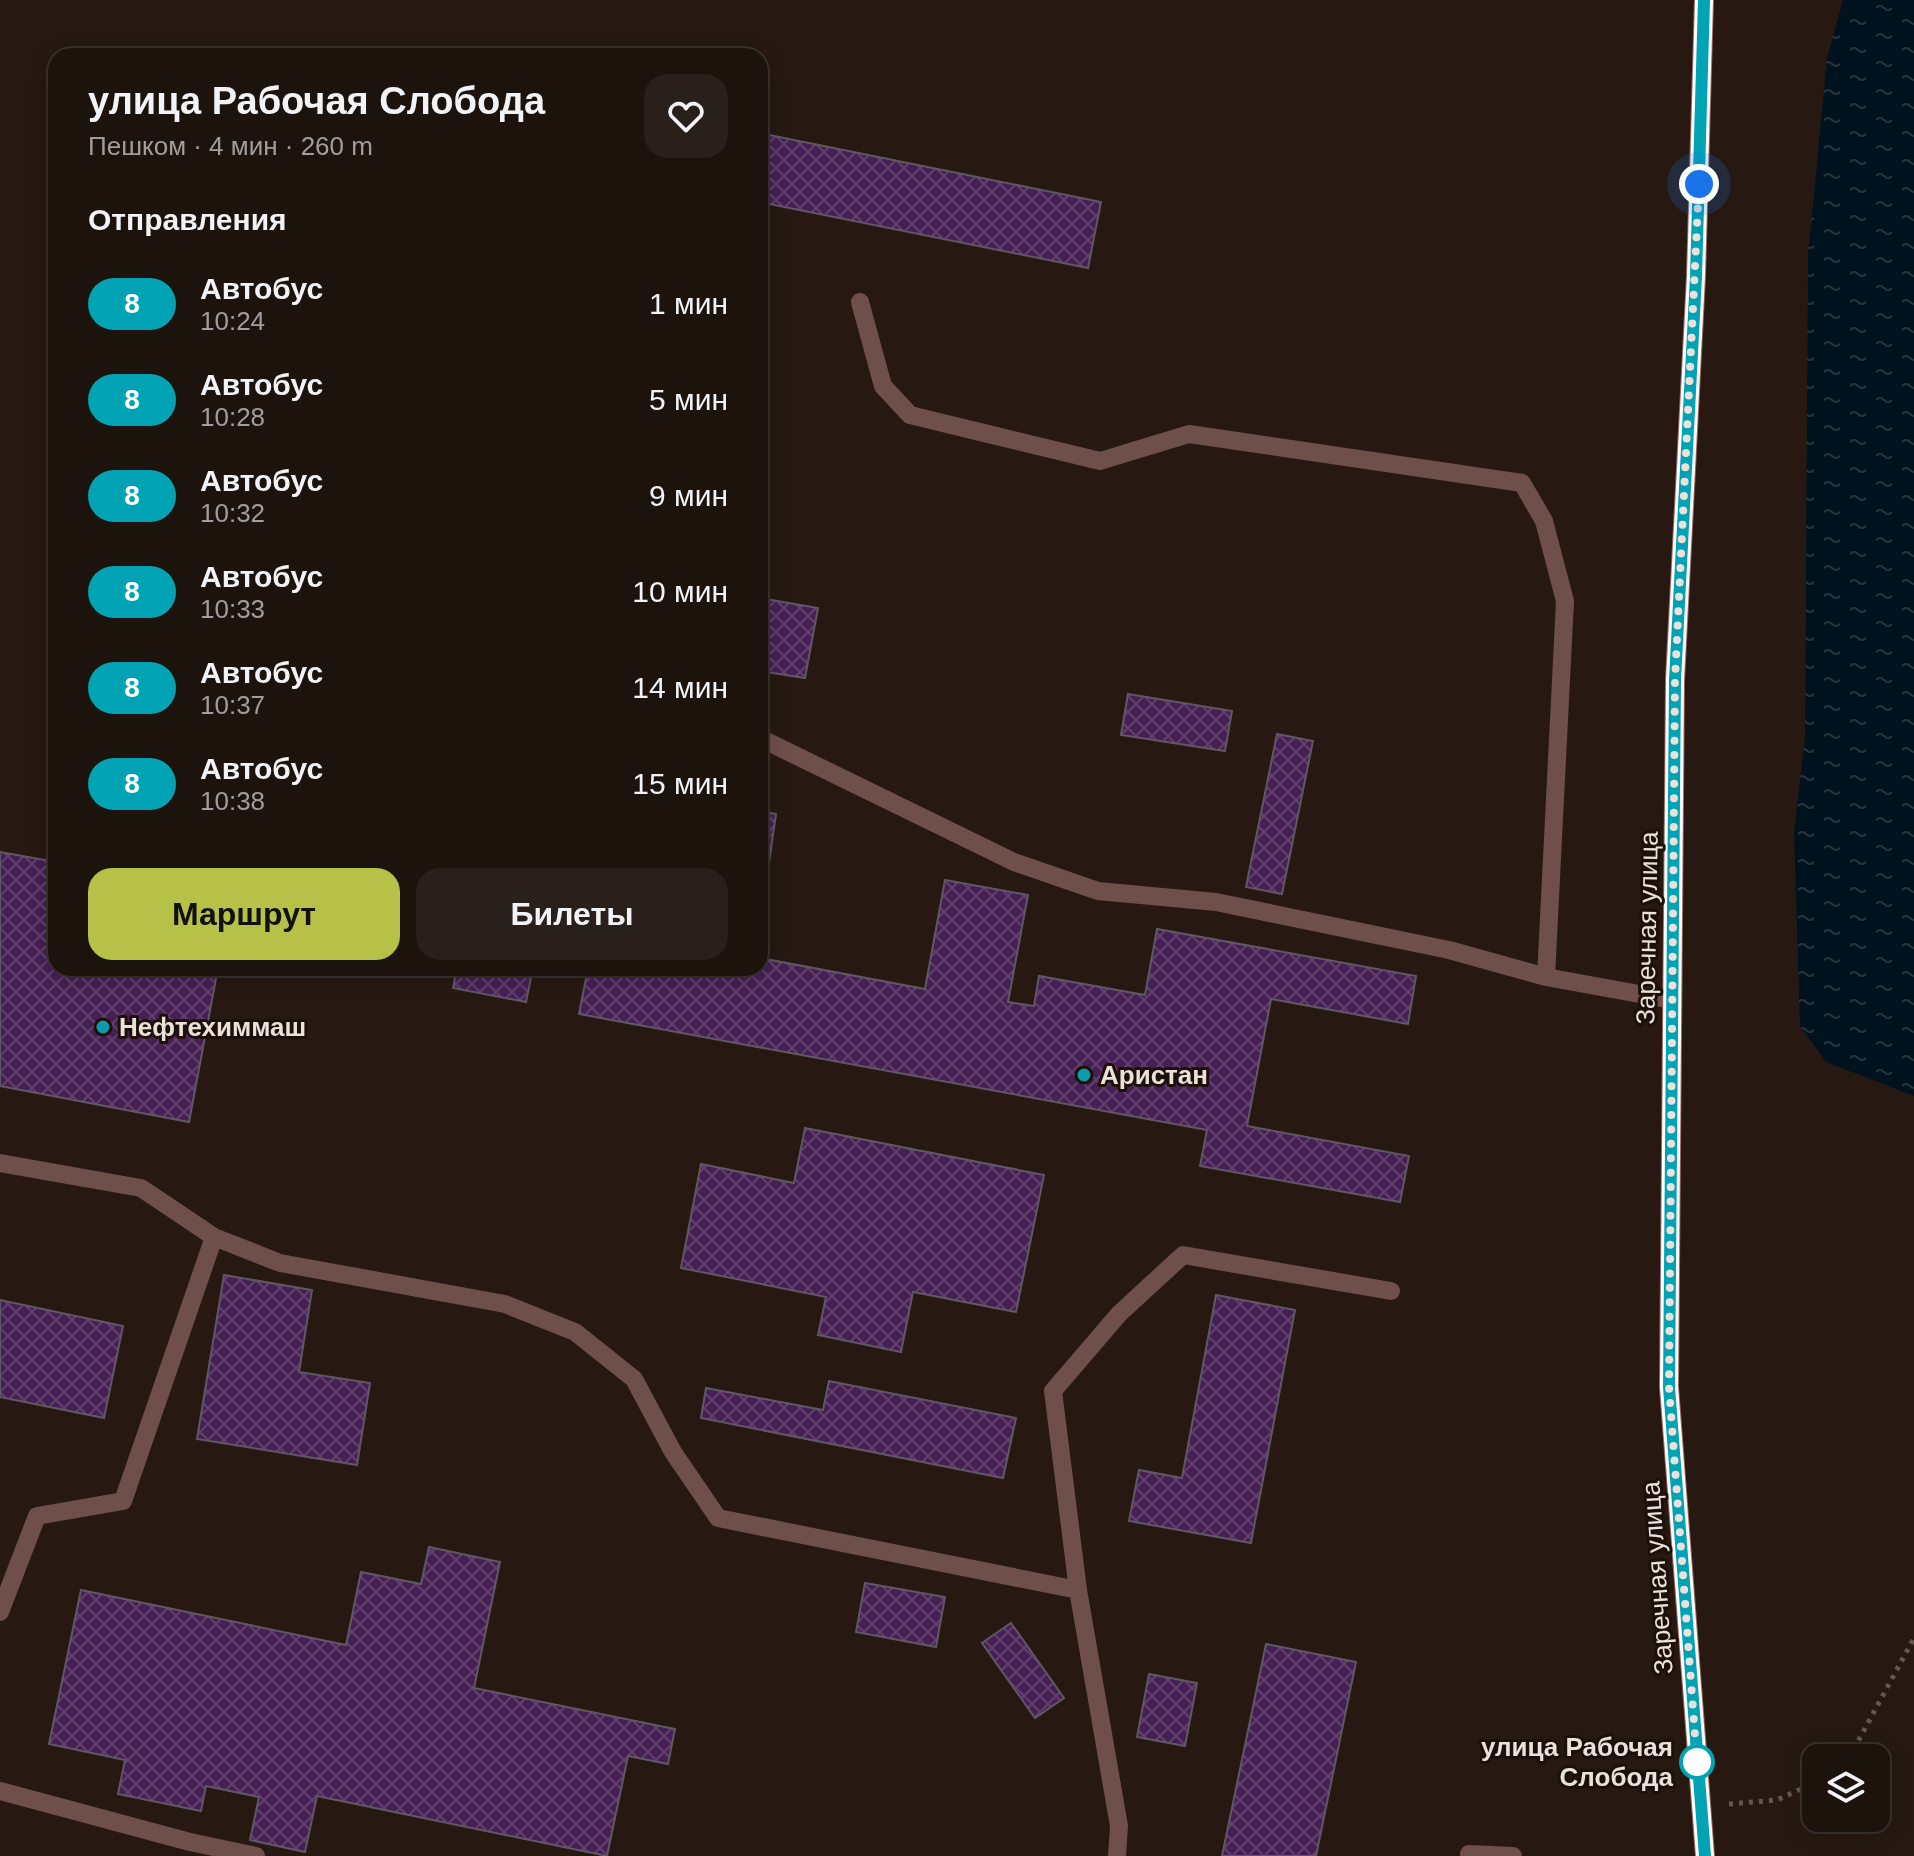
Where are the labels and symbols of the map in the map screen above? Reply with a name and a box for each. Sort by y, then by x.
your location [1679,164,1719,204]
street label: Заречная улица [1630,831,1664,1025]
place label: Нефтехиммаш [119,1012,306,1042]
marker: Нефтехиммаш [94,1018,112,1036]
place label: Аристан [1100,1060,1208,1090]
marker: Аристан [1075,1066,1093,1084]
street label: Заречная улица [1635,1480,1679,1675]
place label: улица Рабочая Слобода [1481,1732,1674,1792]
marker: улица Рабочая Слобода [1680,1745,1714,1779]

